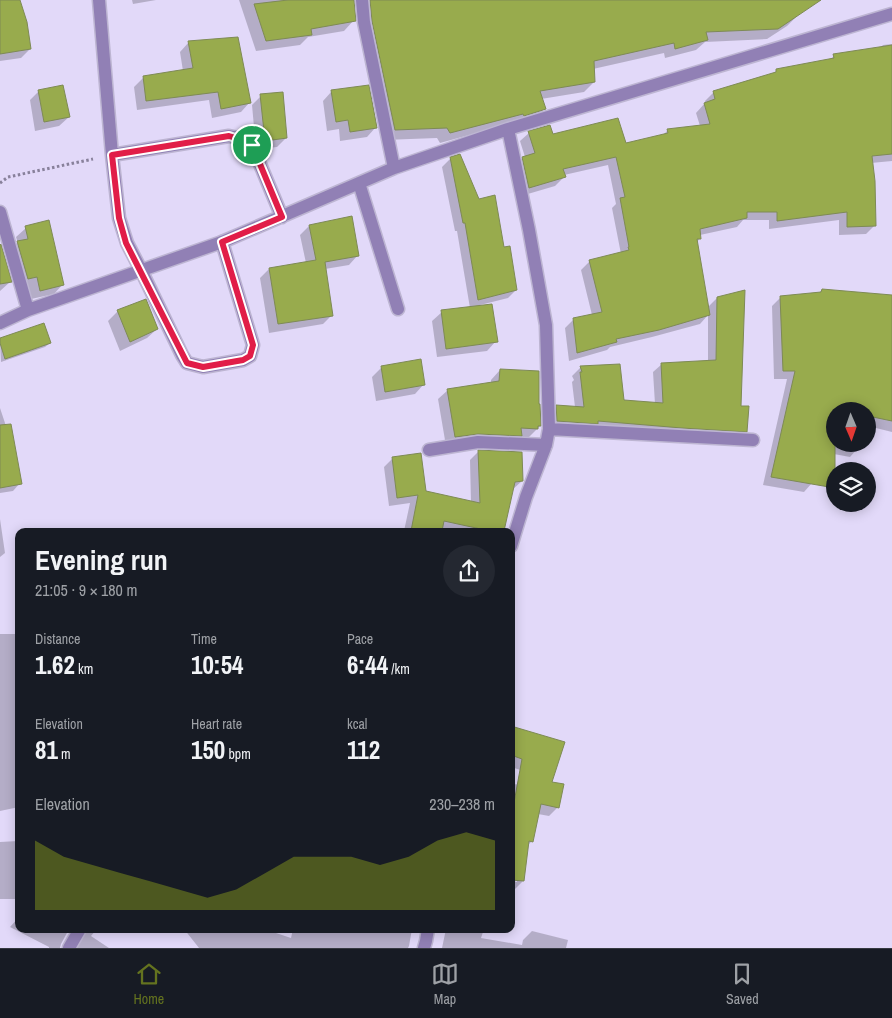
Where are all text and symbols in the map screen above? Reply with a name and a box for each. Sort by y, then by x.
pin [231,124,273,166]
icon: arrive [238,131,266,159]
north arrow [826,402,876,452]
map controls [826,402,876,512]
button: layers [826,462,876,512]
text: Evening run [35,541,168,579]
button: share [443,545,495,597]
text: 21:05 · 9 × 180 m [35,579,138,601]
text: Distance [35,630,80,648]
text: Time [191,630,217,648]
text: Pace [347,630,373,648]
text: 1.62 [35,648,75,682]
text: 10:54 [191,648,243,682]
text: 6:44 [347,648,388,682]
text: km [75,660,93,678]
text: /km [388,660,410,678]
text: Elevation [35,715,83,733]
text: Heart rate [191,715,242,733]
text: kcal [347,715,367,733]
text: 81 [35,733,58,767]
text: 150 [191,733,225,767]
text: 112 [347,733,380,767]
text: m [58,745,71,763]
text: bpm [225,745,251,763]
text: Elevation [35,793,90,815]
text: 230–238 m [429,793,495,815]
tab: Home [133,960,164,1008]
tab: Map [431,960,459,1008]
tab: Saved [726,960,759,1008]

